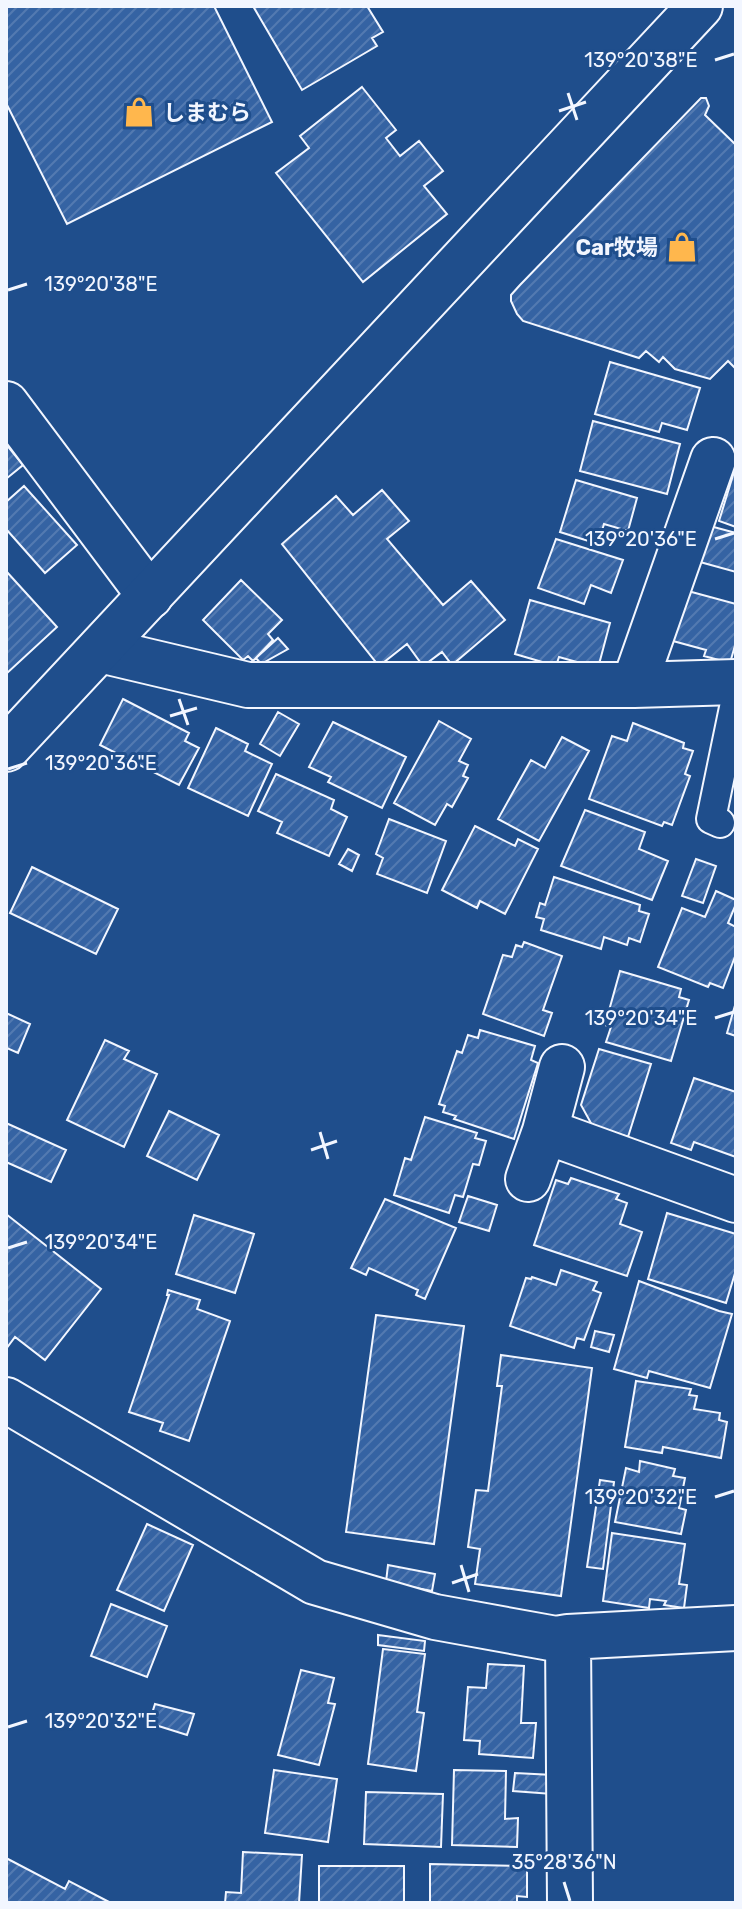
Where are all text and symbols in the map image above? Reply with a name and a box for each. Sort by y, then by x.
text: 139°20'38"E [584,48,698,72]
shop icon: しまむら [122,95,156,129]
place label: しまむら [163,99,251,126]
shop icon: Car牧場 [665,230,699,264]
place label: Car牧場 [576,234,658,261]
text: 139°20'38"E [44,272,158,296]
text: 139°20'36"E [585,527,697,551]
text: 139°20'36"E [45,751,157,775]
text: 139°20'34"E [585,1006,697,1030]
text: 139°20'34"E [45,1230,157,1254]
text: 139°20'32"E [585,1485,697,1509]
text: 139°20'32"E [45,1709,157,1733]
text: 35°28'36"N [511,1850,617,1874]

